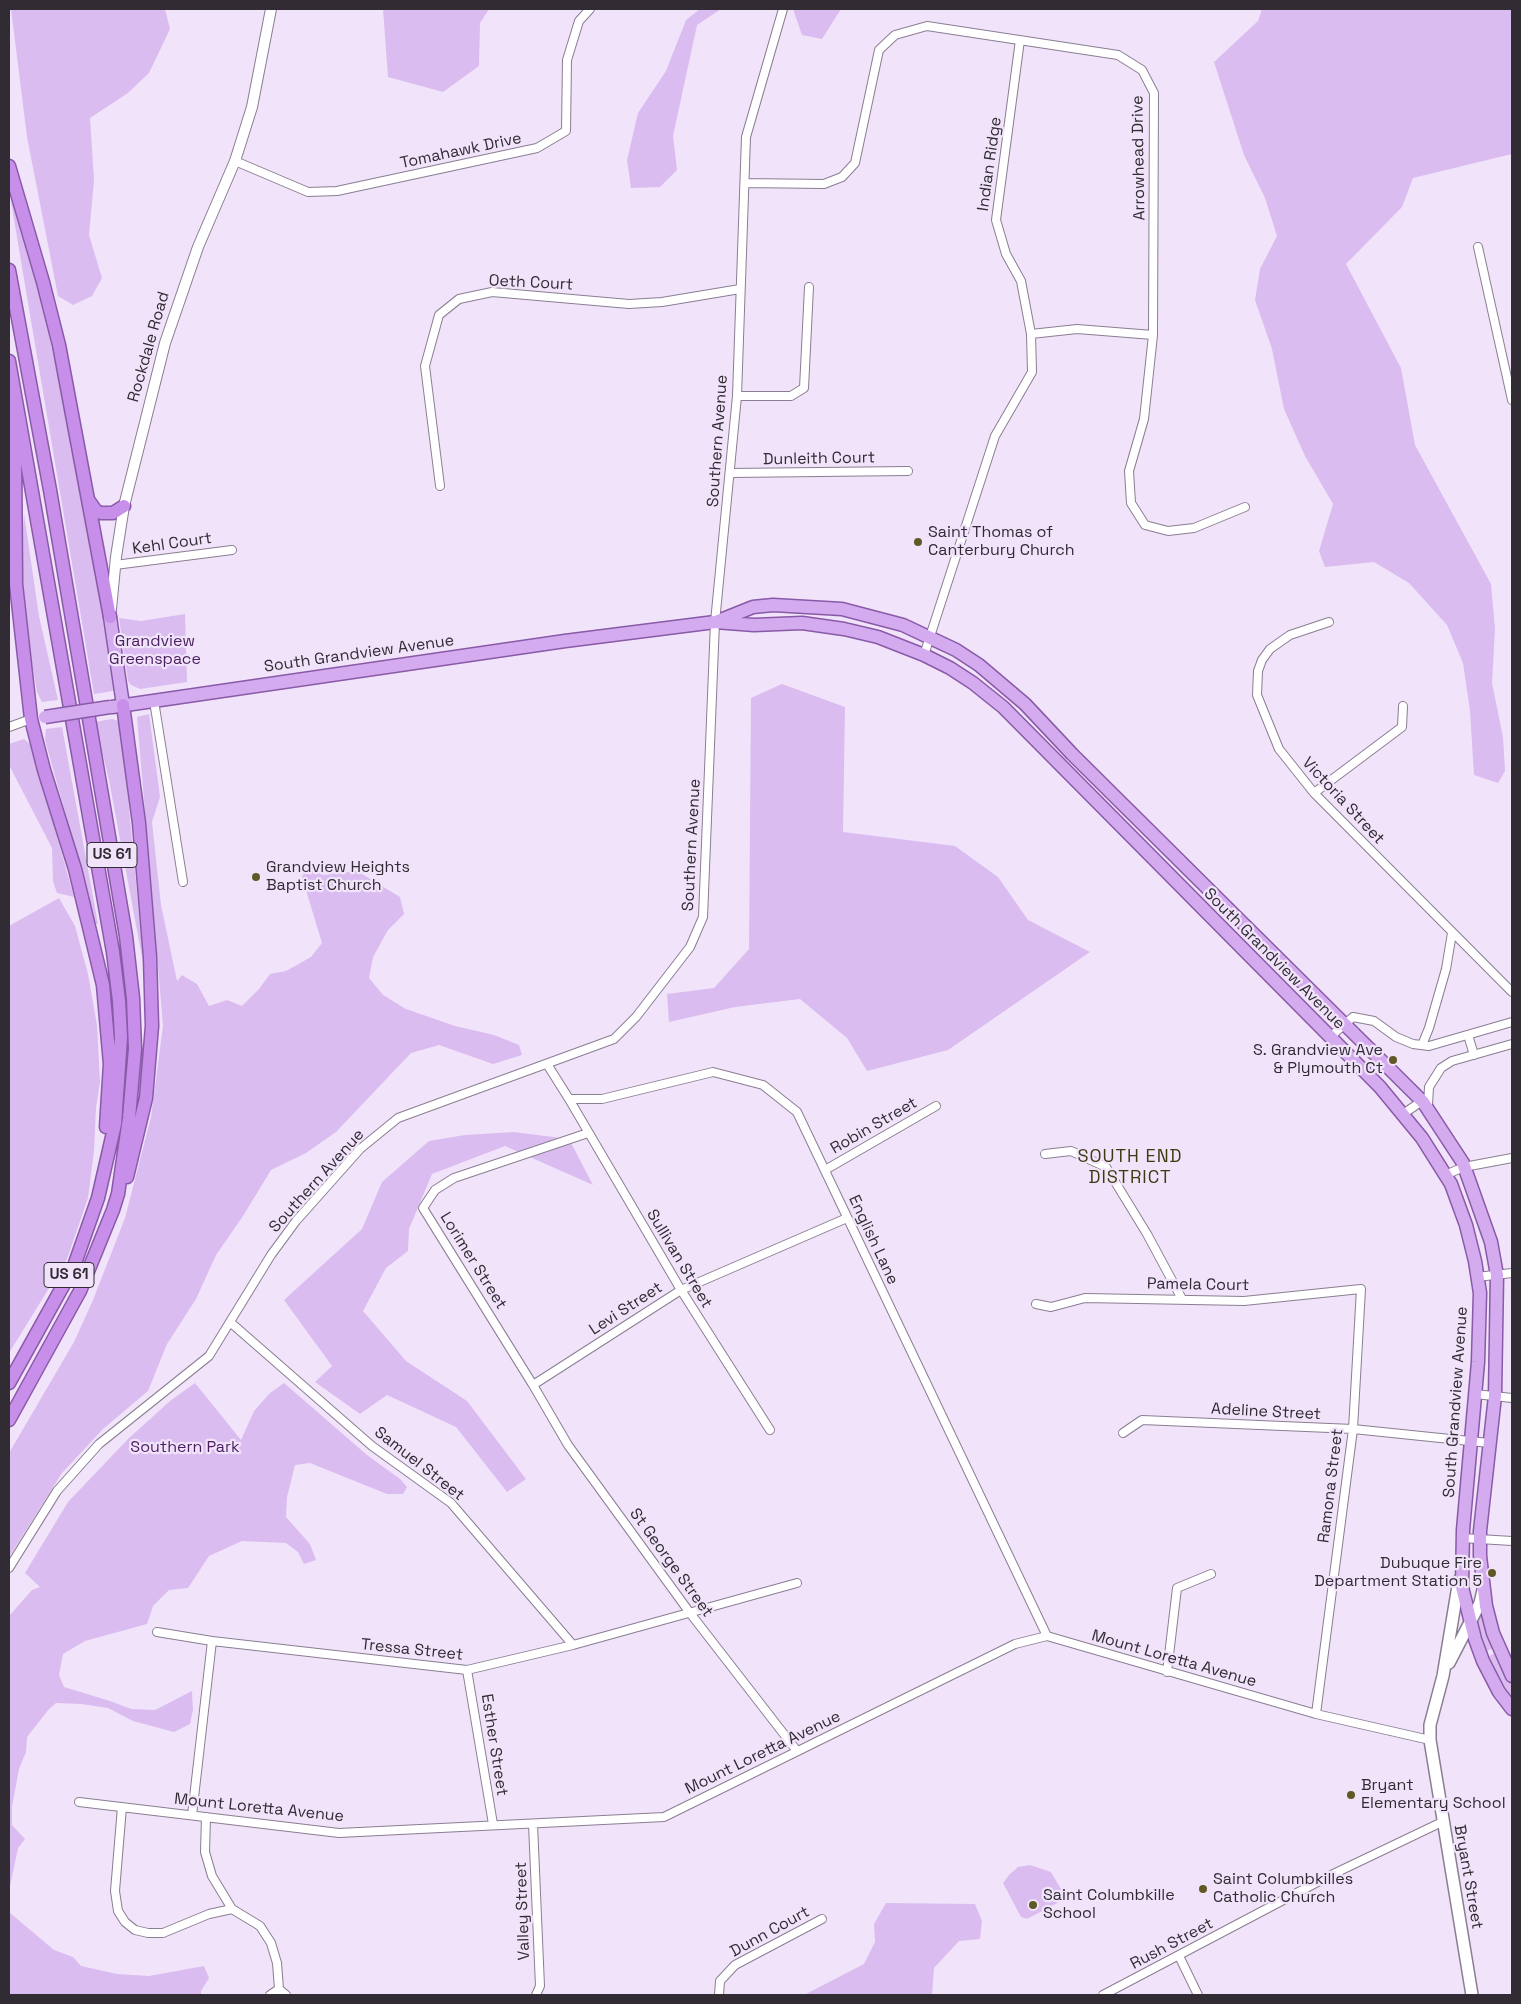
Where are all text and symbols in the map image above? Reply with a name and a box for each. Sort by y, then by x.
street label: Arrowhead Drive [1128,95,1150,221]
street label: Indian Ridge [974,116,1006,212]
street label: Tomahawk Drive [399,129,523,173]
street label: Oeth Court [488,271,574,295]
street label: Rockdale Road [124,290,174,404]
street label: Southern Avenue [704,374,732,508]
street label: Dunleith Court [763,448,875,470]
place label: Saint Thomas of Canterbury Church [928,523,1075,561]
street label: Kehl Court [131,529,213,559]
marker: Saint Thomas of Canterbury Church [912,536,924,548]
street label: South Grandview Avenue [263,631,455,677]
park label: Grandview Greenspace [109,632,201,670]
street label: Victoria Street [1298,753,1388,849]
street label: Southern Avenue [679,778,705,912]
road number: US 61 [87,842,137,868]
place label: Grandview Heights Baptist Church [266,858,410,896]
marker: Grandview Heights Baptist Church [250,871,262,883]
street label: South Grandview Avenue [1199,884,1349,1034]
place label: S. Grandview Ave & Plymouth Ct [1253,1041,1383,1079]
marker: S. Grandview Ave & Plymouth Ct [1387,1054,1399,1066]
street label: Robin Street [827,1093,921,1159]
street label: Southern Avenue [266,1125,368,1237]
district label: SOUTH END DISTRICT [1076,1146,1184,1188]
street label: English Lane [844,1192,902,1288]
street label: Sullivan Street [642,1206,716,1312]
street label: Lorimer Street [436,1209,510,1313]
road number: US 61 [44,1262,94,1288]
street label: Pamela Court [1147,1275,1249,1295]
street label: Levi Street [586,1278,666,1340]
street label: South Grandview Avenue [1440,1306,1472,1498]
street label: Adeline Street [1211,1400,1321,1424]
street label: Samuel Street [370,1423,468,1505]
street label: Ramona Street [1314,1428,1348,1544]
park label: Southern Park [130,1438,240,1458]
street label: St George Street [625,1505,717,1621]
place label: Dubuque Fire Department Station 5 [1314,1554,1482,1592]
marker: Dubuque Fire Department Station 5 [1486,1567,1498,1579]
street label: Mount Loretta Avenue [1089,1626,1259,1692]
street label: Tressa Street [360,1635,464,1665]
street label: Esther Street [476,1693,512,1797]
street label: Mount Loretta Avenue [682,1707,844,1799]
place label: Bryant Elementary School [1361,1776,1506,1814]
marker: Bryant Elementary School [1345,1789,1357,1801]
street label: Mount Loretta Avenue [173,1790,345,1826]
street label: Bryant Street [1449,1823,1487,1931]
street label: Valley Street [512,1861,534,1961]
place label: Saint Columbkilles Catholic Church [1213,1870,1353,1908]
marker: Saint Columbkilles Catholic Church [1197,1883,1209,1895]
place label: Saint Columbkille School [1043,1886,1175,1924]
marker: Saint Columbkille School [1027,1899,1039,1911]
street label: Dunn Court [727,1902,813,1962]
street label: Rush Street [1127,1914,1217,1974]

